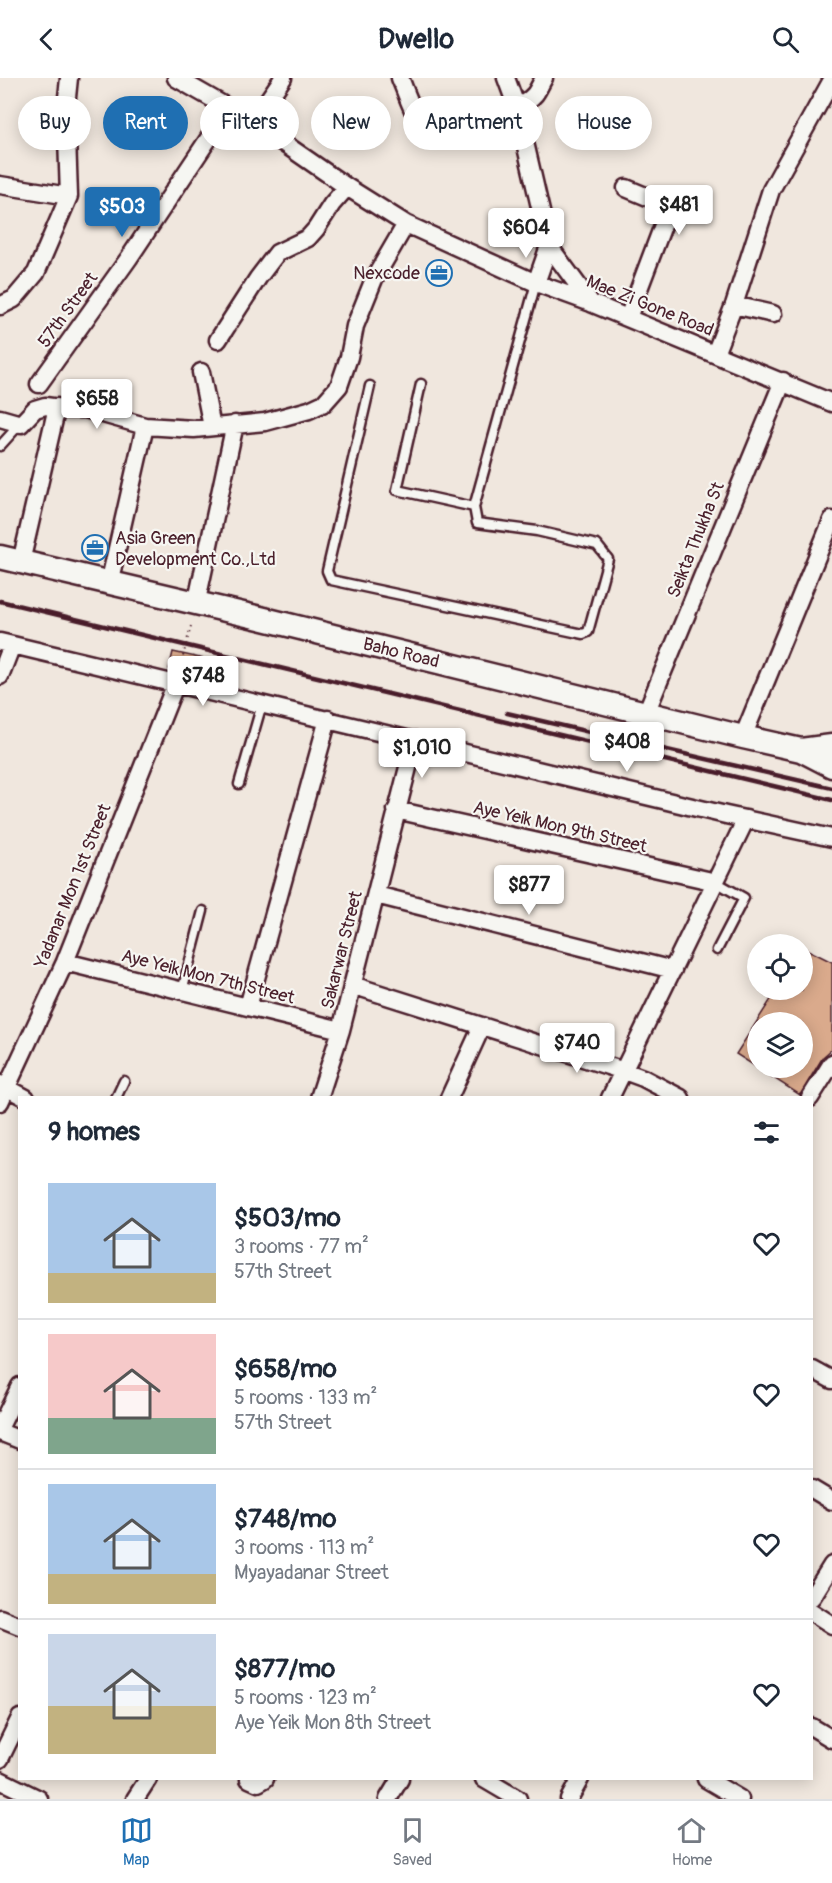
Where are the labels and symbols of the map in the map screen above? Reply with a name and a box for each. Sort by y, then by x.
pin: $481 [643,185,715,236]
pin: $503 [86,187,158,238]
pin: $604 [490,208,562,259]
office icon: Nexcode [424,258,454,288]
place label: Nexcode [353,262,420,285]
street label: 57th Street [33,267,104,352]
street label: Mae Zi Gone Road [583,270,717,342]
pin: $658 [61,379,133,430]
street label: Seikta Thukha St [662,478,730,601]
place label: Asia Green Development Co.,Ltd [115,527,276,571]
office icon: Asia Green Development Co.,Ltd [80,533,110,563]
street label: Baho Road [360,632,442,674]
pin: $748 [167,656,239,707]
pin: $408 [591,722,663,773]
pin: $1,010 [373,728,471,779]
street label: Aye Yeik Mon 9th Street [471,796,650,858]
street label: Yadanar Mon 1st Street [29,800,117,972]
pin: $877 [493,865,565,916]
street label: Sakarwar Street [316,888,368,1011]
street label: Aye Yeik Mon 7th Street [119,944,298,1010]
pin: $740 [541,1023,613,1074]

